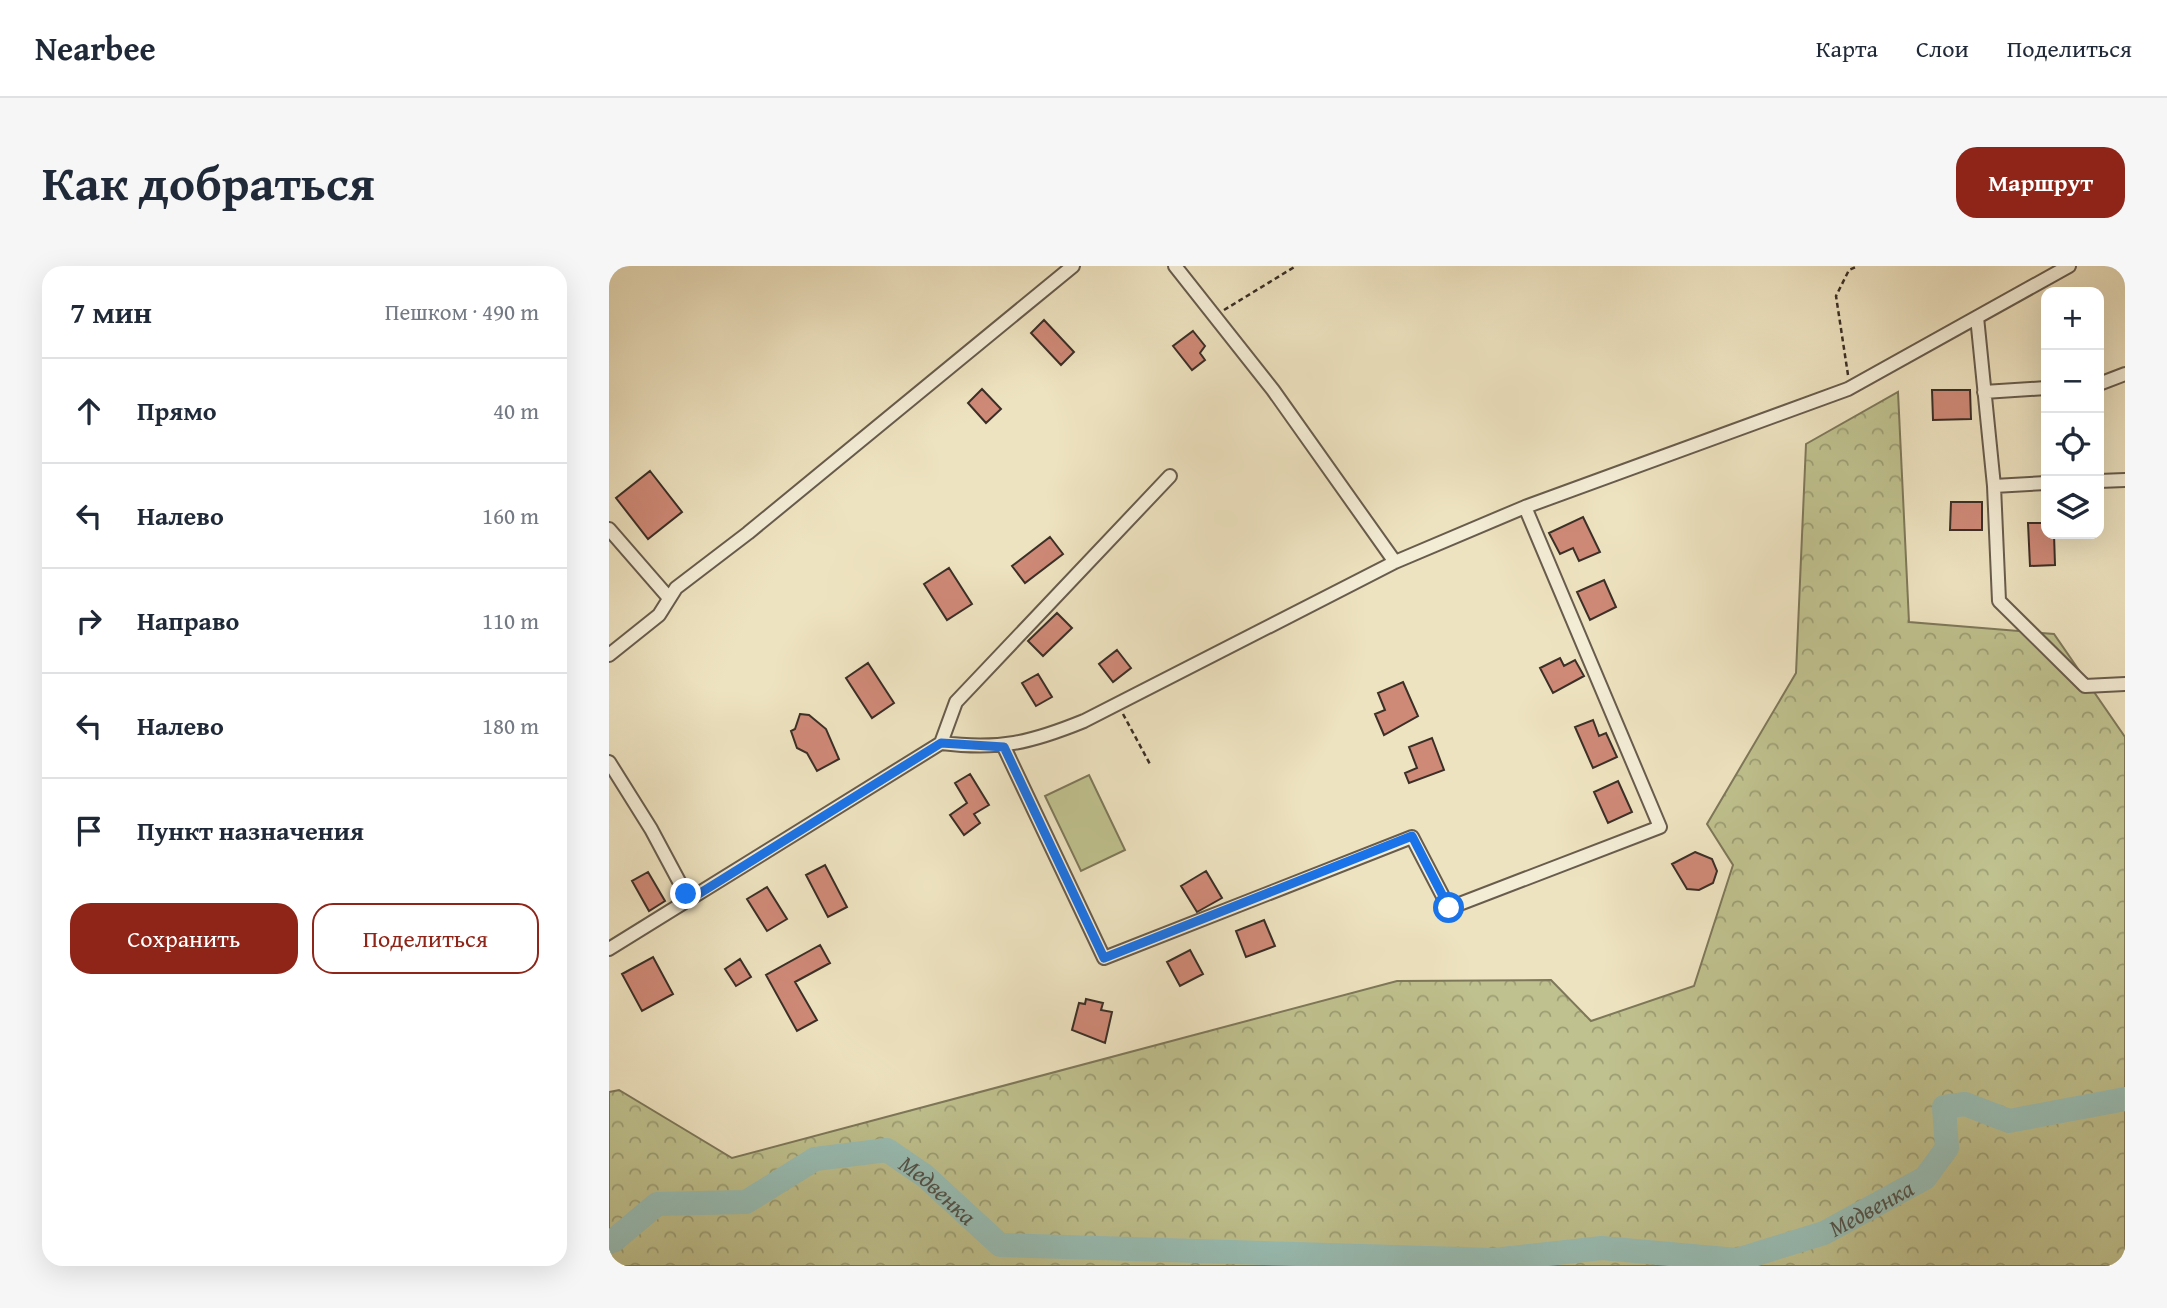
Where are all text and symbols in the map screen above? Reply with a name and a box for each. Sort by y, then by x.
text: Nearbee [35,24,156,72]
text: Карта [1816,31,1878,66]
text: Слои [1916,31,1969,66]
text: Поделиться [2007,31,2132,66]
text: Как добраться [42,146,375,218]
button: Маршрут [1956,147,2125,218]
map controls [2041,287,2104,539]
button: + [2041,287,2104,350]
text: 7 мин [70,290,152,334]
text: Пешком · 490 m [385,295,539,328]
button: − [2041,350,2104,413]
text: Прямо [137,391,217,430]
icon: ahead [70,392,108,430]
text: 40 m [493,394,539,427]
button: locate [2041,413,2104,476]
button: layers [2041,476,2104,539]
text: Налево [137,496,224,535]
icon: left [70,497,108,535]
text: 160 m [482,499,539,532]
text: Направо [137,601,239,640]
icon: right [70,602,108,640]
text: 110 m [482,604,539,637]
text: Налево [137,706,224,745]
icon: left [70,707,108,745]
text: 180 m [482,709,539,742]
text: Пункт назначения [137,811,364,850]
icon: arrive [70,812,108,850]
route end [670,878,701,909]
route start [1433,892,1464,923]
button: Сохранить [70,903,298,974]
button: Поделиться [312,903,539,974]
water label: Медвенка [892,1146,985,1233]
water label: Медвенка [1822,1170,1920,1245]

